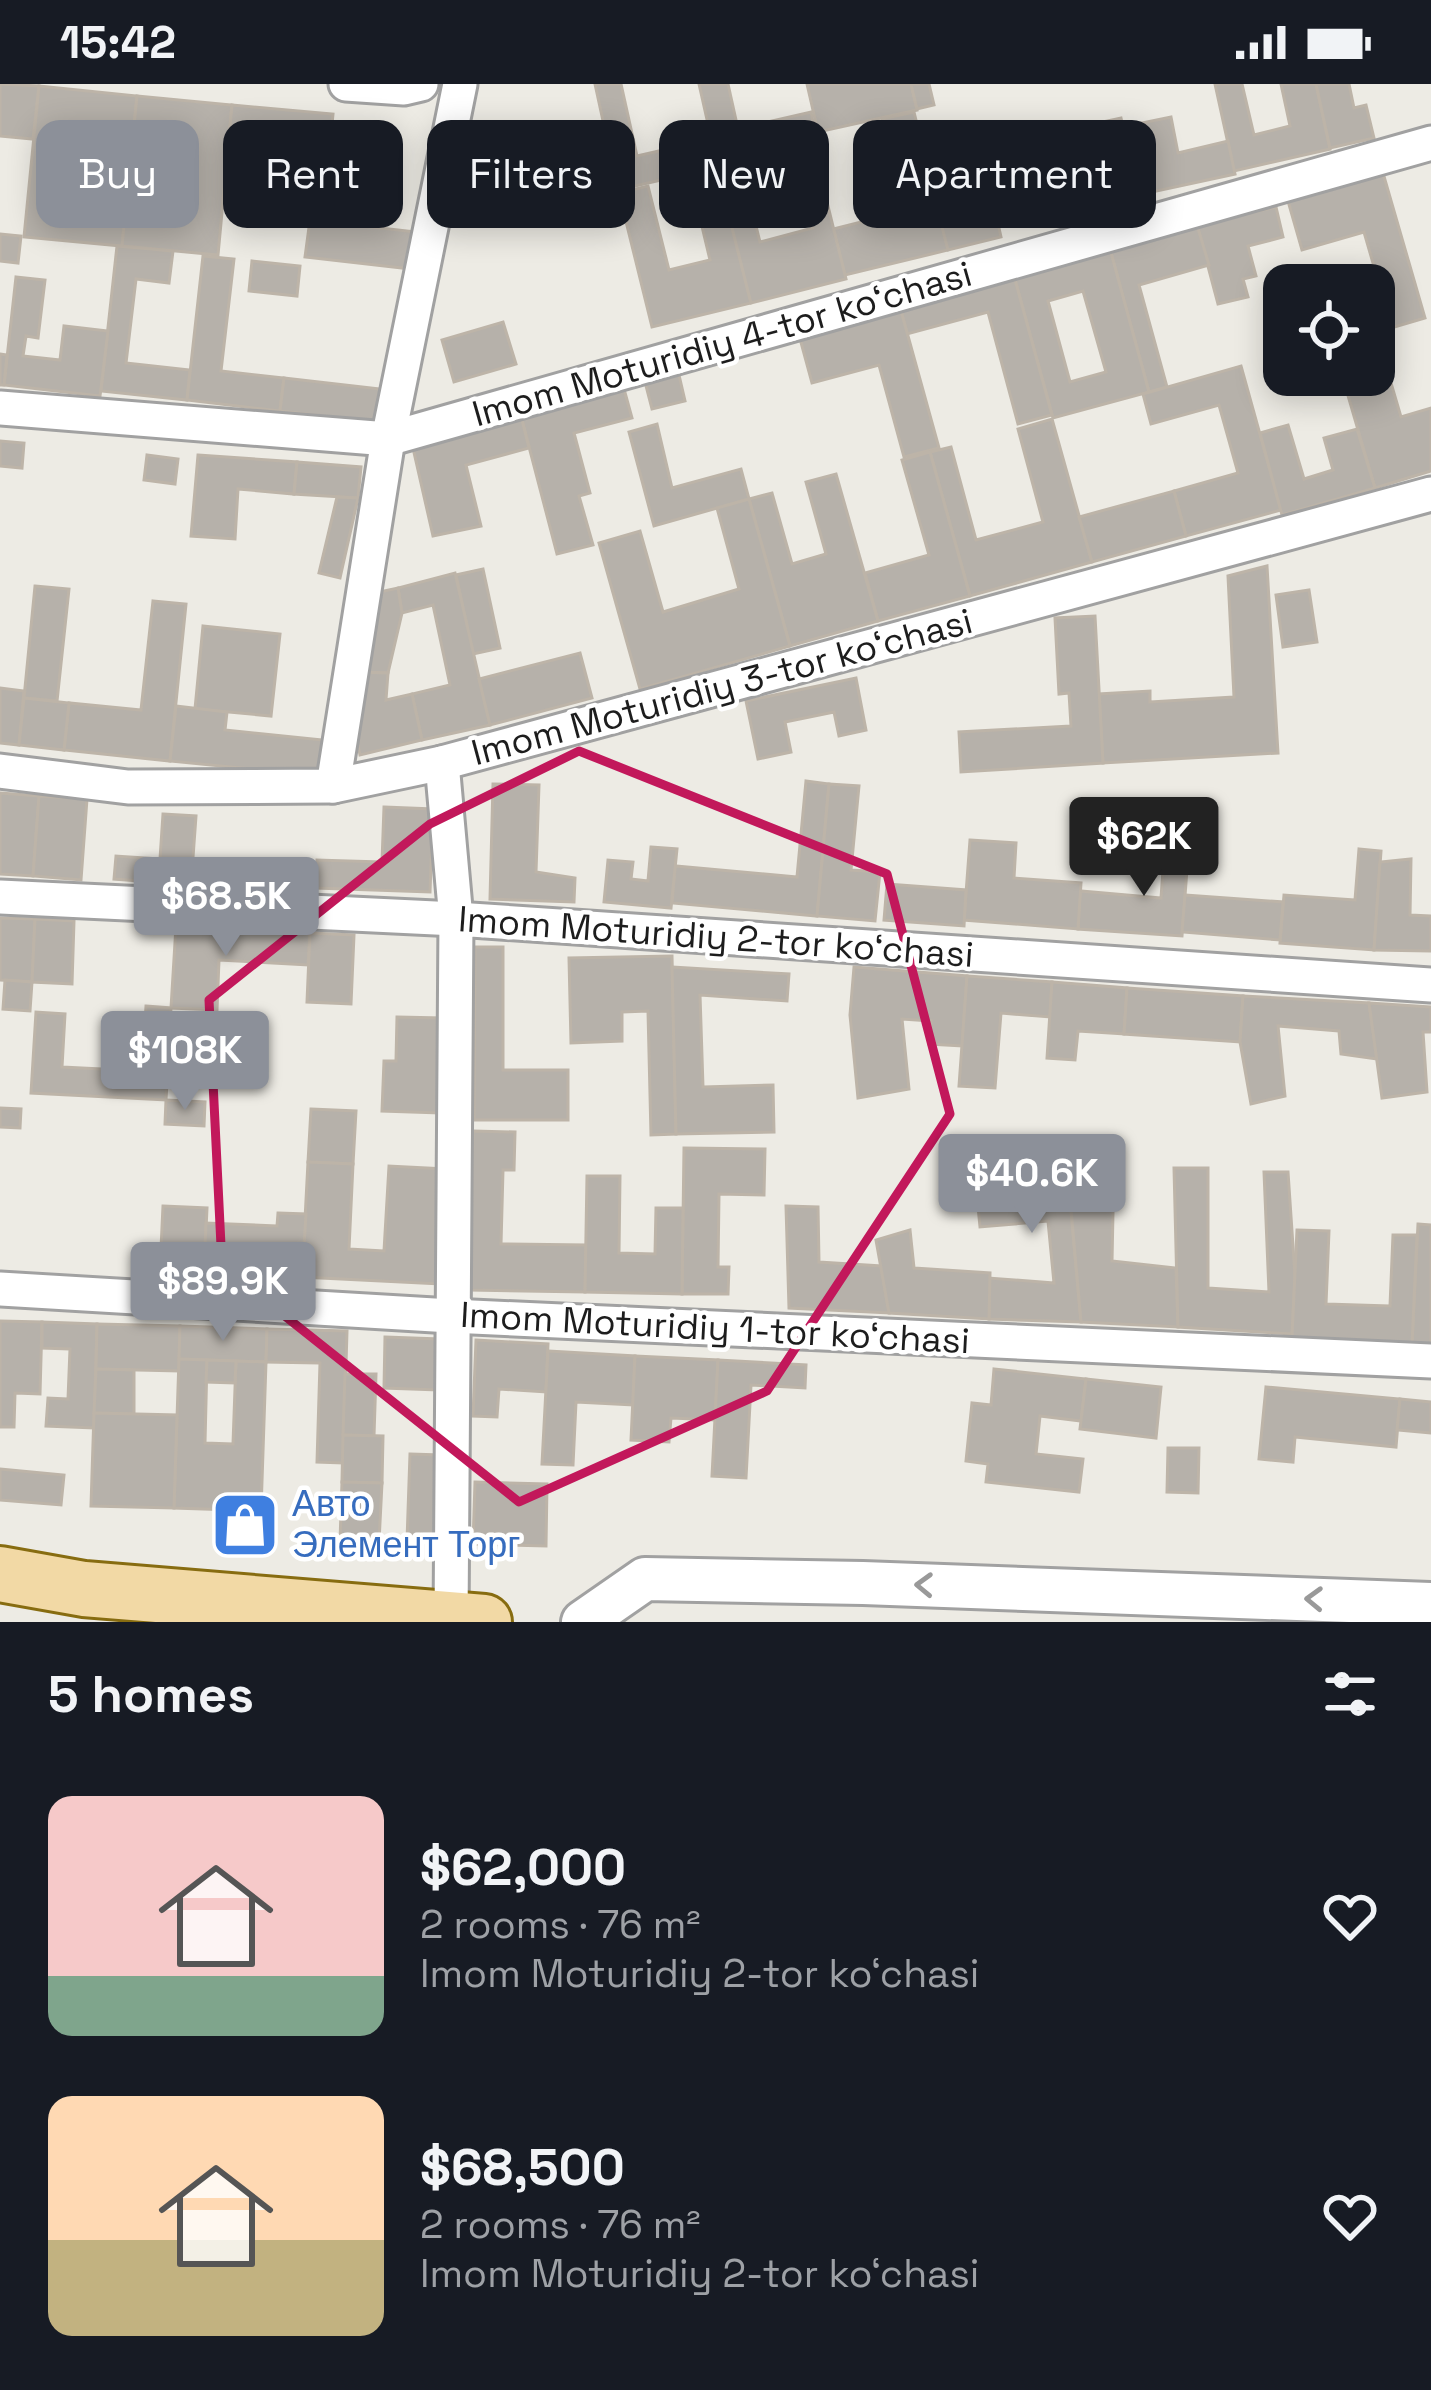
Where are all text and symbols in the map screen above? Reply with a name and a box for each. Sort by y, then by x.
text: 15:42 [60,14,176,71]
chip: Buy [36,120,199,228]
chip: Rent [223,120,403,228]
chip: Filters [427,120,635,228]
chip: New [659,120,829,228]
chip: Apartment [853,120,1156,228]
street label: Imom Moturidiy 4-tor koʻchasi [467,251,977,437]
map controls [1263,264,1395,396]
button: locate [1263,264,1395,396]
street label: Imom Moturidiy 3-tor koʻchasi [467,598,977,776]
pin: $62K [1073,797,1215,899]
text: $62K [1096,811,1192,860]
pin: $68.5K [128,857,324,959]
text: $68.5K [161,871,291,920]
street label: Imom Moturidiy 2-tor koʻchasi [457,896,975,978]
pin: $108K [101,1011,269,1113]
text: $108K [128,1025,242,1074]
pin: $40.6K [934,1134,1130,1236]
text: $40.6K [966,1148,1099,1197]
pin: $89.9K [125,1242,321,1344]
text: $89.9K [158,1256,288,1305]
street label: Imom Moturidiy 1-tor koʻchasi [459,1292,971,1364]
place label: Авто Элемент Торг [292,1481,520,1568]
shop icon: Авто Элемент Торг [210,1490,280,1560]
one-way arrow [914,1572,933,1598]
one-way arrow [1304,1586,1323,1612]
icon: filters [1317,1661,1383,1727]
text: 5 homes [48,1662,254,1727]
text: $62,000 [420,1835,626,1900]
icon: home [144,1844,288,1988]
icon: heart [1317,1883,1383,1949]
text: 2 rooms · 76 m² [420,1900,701,1949]
text: Imom Moturidiy 2-tor koʻchasi [420,1949,979,1998]
text: $68,500 [420,2135,625,2200]
icon: home [144,2144,288,2288]
icon: heart [1317,2183,1383,2249]
text: 2 rooms · 76 m² [420,2200,701,2249]
text: Imom Moturidiy 2-tor koʻchasi [420,2249,979,2298]

